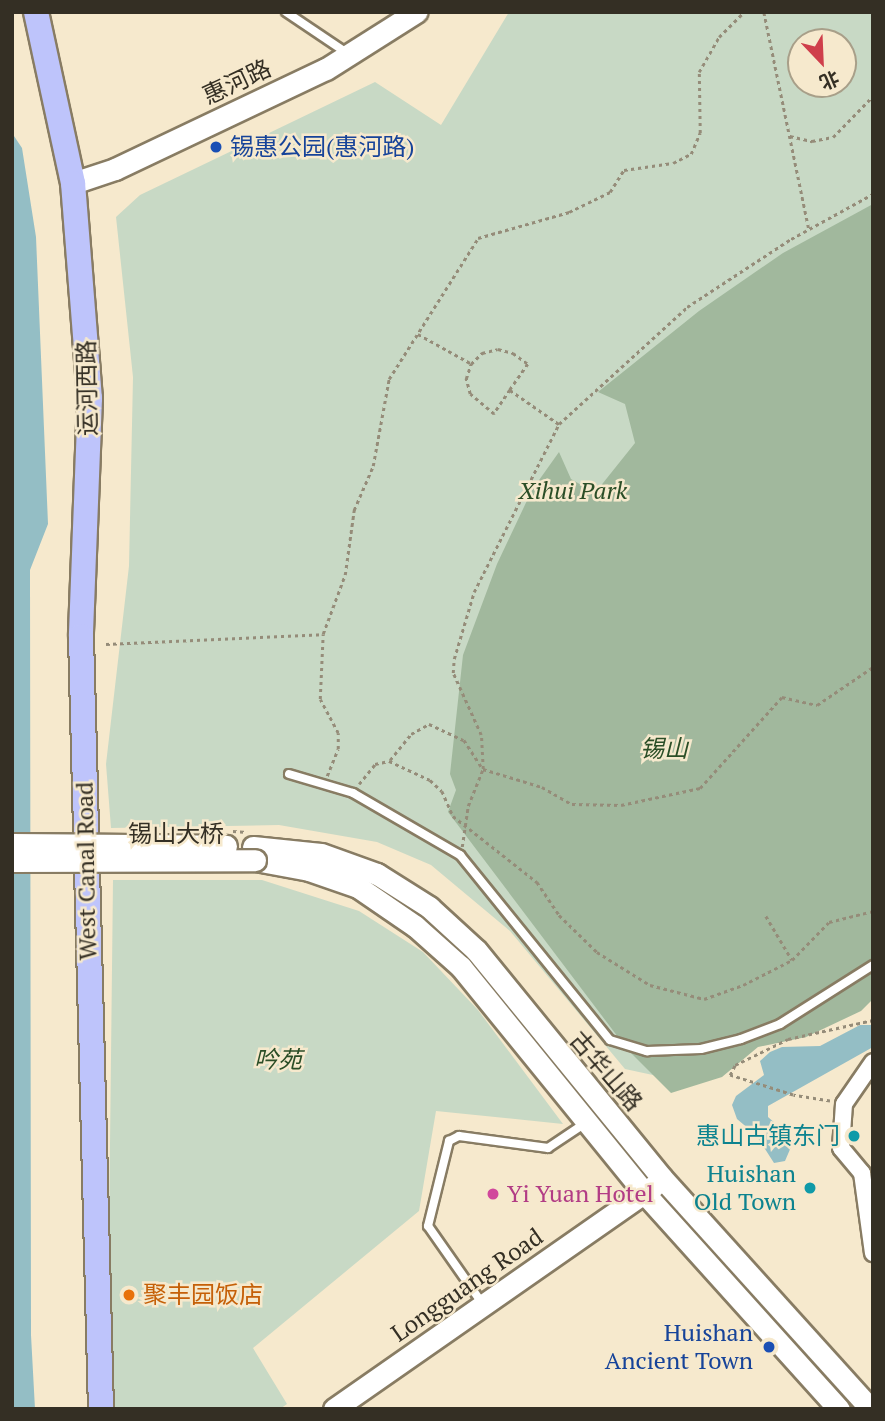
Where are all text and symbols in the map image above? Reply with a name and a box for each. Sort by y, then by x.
north arrow [787,28,857,98]
street label: 惠河路 [198,54,276,110]
text: 北 [816,66,843,96]
place label: 锡惠公园(惠河路) [230,133,414,161]
marker: 锡惠公园(惠河路) [208,139,224,155]
street label: 运河西路 [72,340,102,436]
park label: Xihui Park [519,477,627,505]
park label: 锡山 [640,735,688,763]
street label: West Canal Road [70,781,102,961]
street label: 锡山大桥 [128,820,224,848]
street label: 古华山路 [564,1025,648,1117]
park label: 吟苑 [254,1046,302,1074]
place label: 惠山古镇东门 [696,1122,840,1150]
marker: 惠山古镇东门 [846,1128,862,1144]
place label: Huishan Old Town [694,1160,796,1216]
place label: Yi Yuan Hotel [507,1180,654,1208]
marker: Huishan Old Town [802,1180,818,1196]
marker: Yi Yuan Hotel [485,1186,501,1202]
street label: Longguang Road [386,1222,548,1348]
place label: 聚丰园饭店 [143,1281,263,1309]
marker: 聚丰园饭店 [121,1287,137,1303]
place label: Huishan Ancient Town [605,1319,753,1375]
marker: Huishan Ancient Town [759,1337,779,1357]

